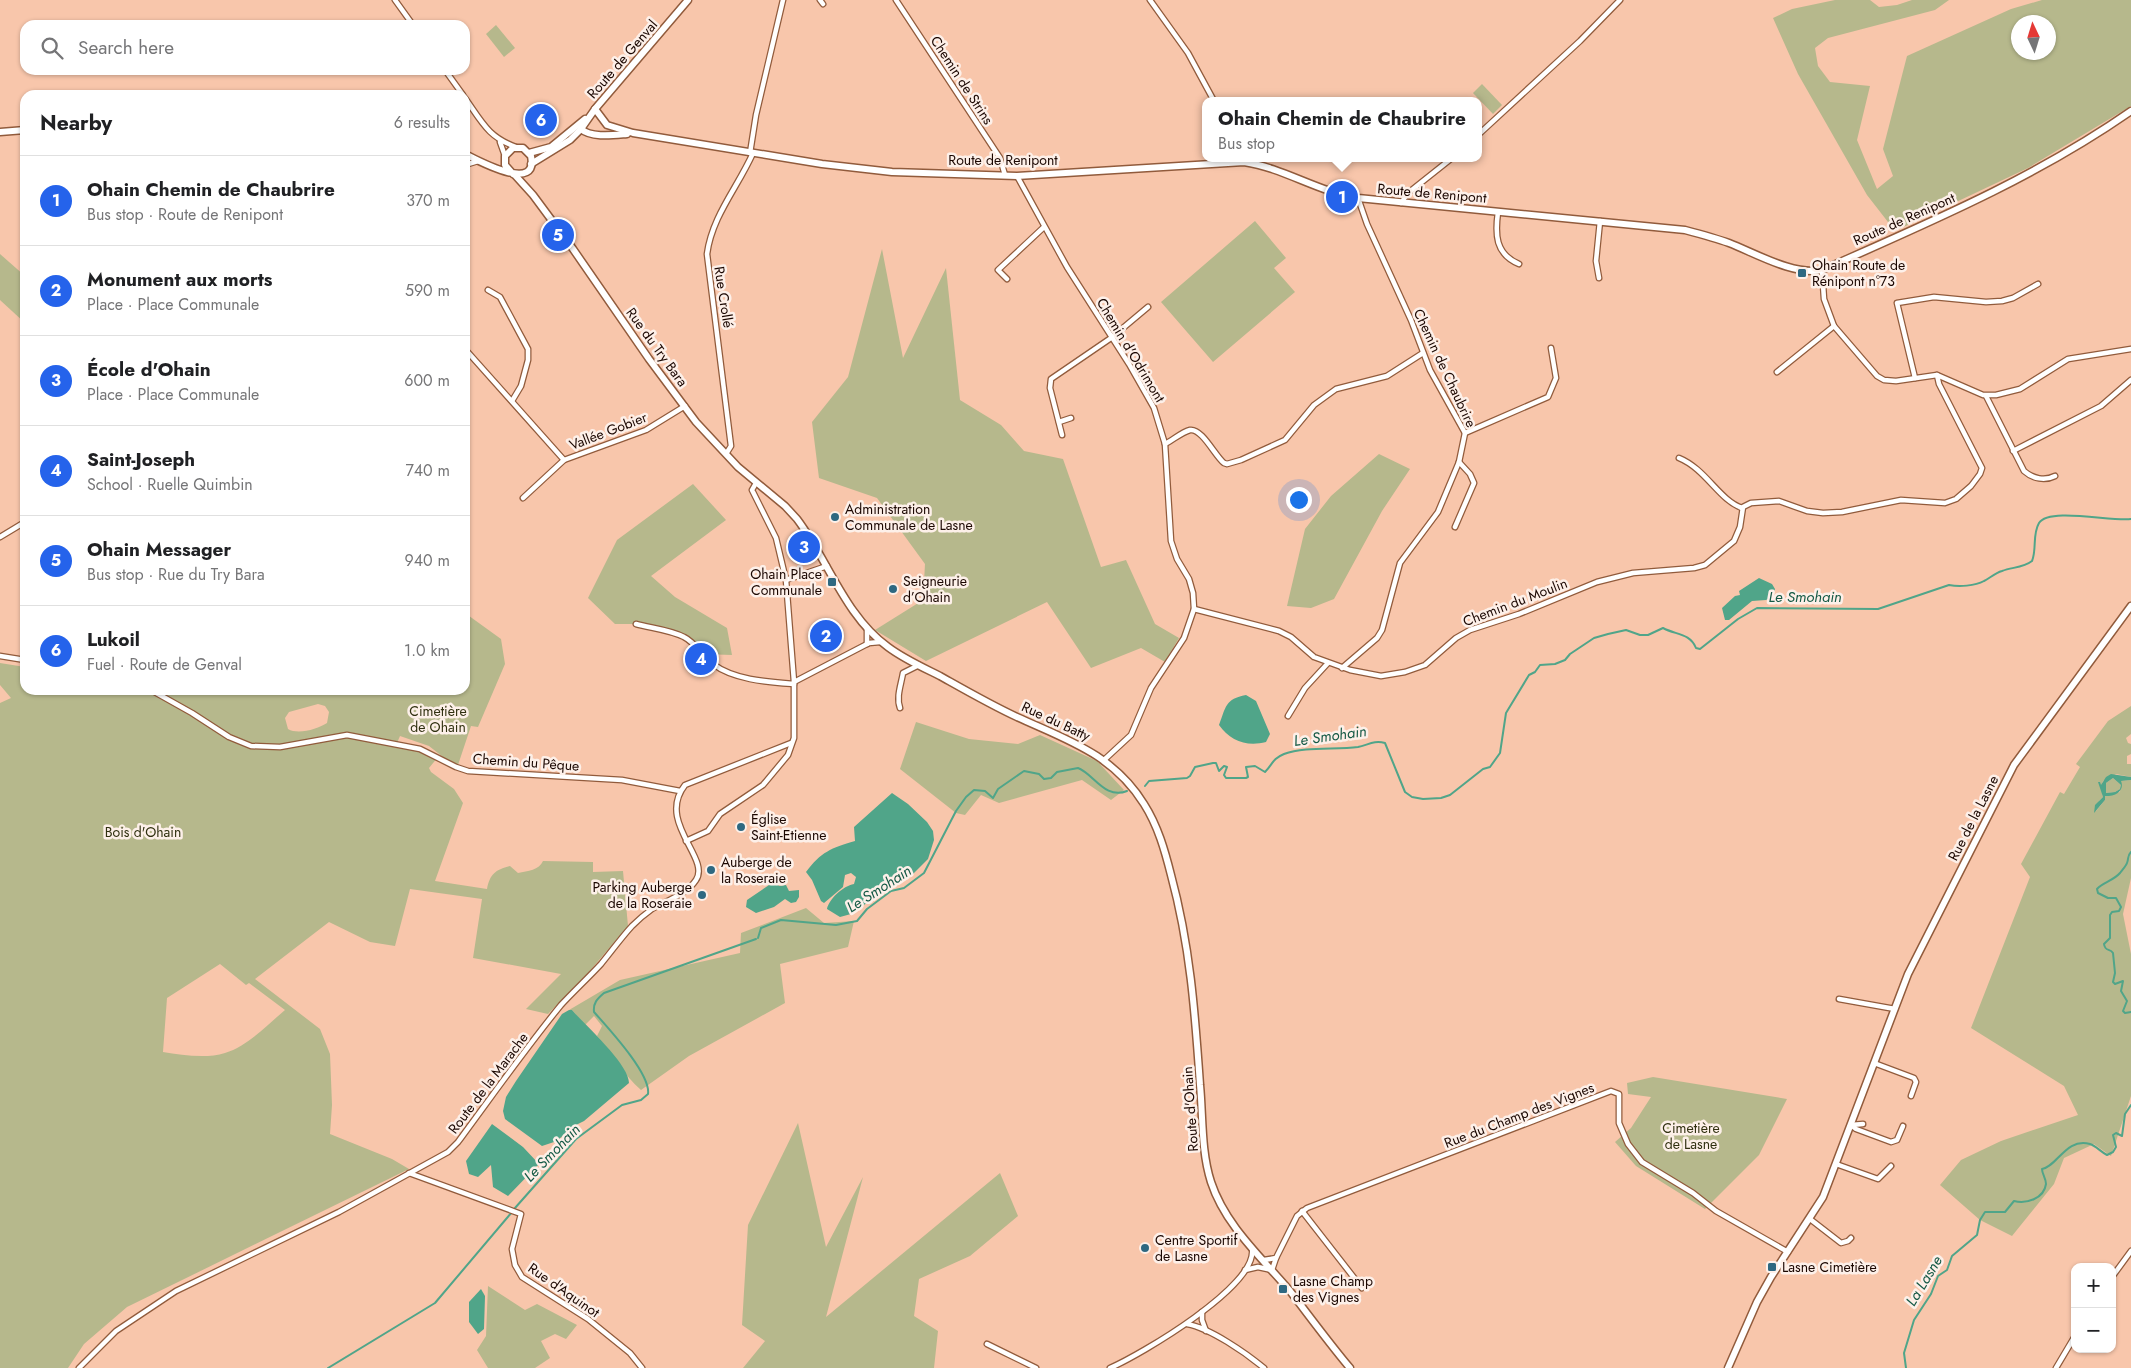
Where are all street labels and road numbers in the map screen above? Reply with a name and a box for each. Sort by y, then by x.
street label: Route de Genval [582,15,662,103]
street label: Chemin de Strins [926,32,998,129]
street label: Route de Renipont [948,150,1058,170]
street label: Route de Renipont [1377,178,1488,208]
street label: Route de Renipont [1850,187,1959,250]
street label: Rue Crollé [709,265,739,329]
street label: Chemin d'Odrimont [1092,294,1170,407]
street label: Rue du Try Bara [622,303,692,391]
street label: Chemin de Chaubrire [1409,305,1481,431]
street label: Vallée Gobier [566,407,650,455]
street label: Chemin du Moulin [1460,573,1570,631]
street label: Rue du Batty [1018,696,1094,746]
street label: Chemin du Pêque [472,748,580,776]
street label: Rue de la Lasne [1943,772,2003,864]
street label: Route de la Marache [443,1028,533,1138]
street label: Route d'Ohain [1177,1066,1203,1152]
street label: Rue du Champ des Vignes [1441,1077,1597,1153]
street label: Rue d'Aquinot [524,1258,604,1322]

